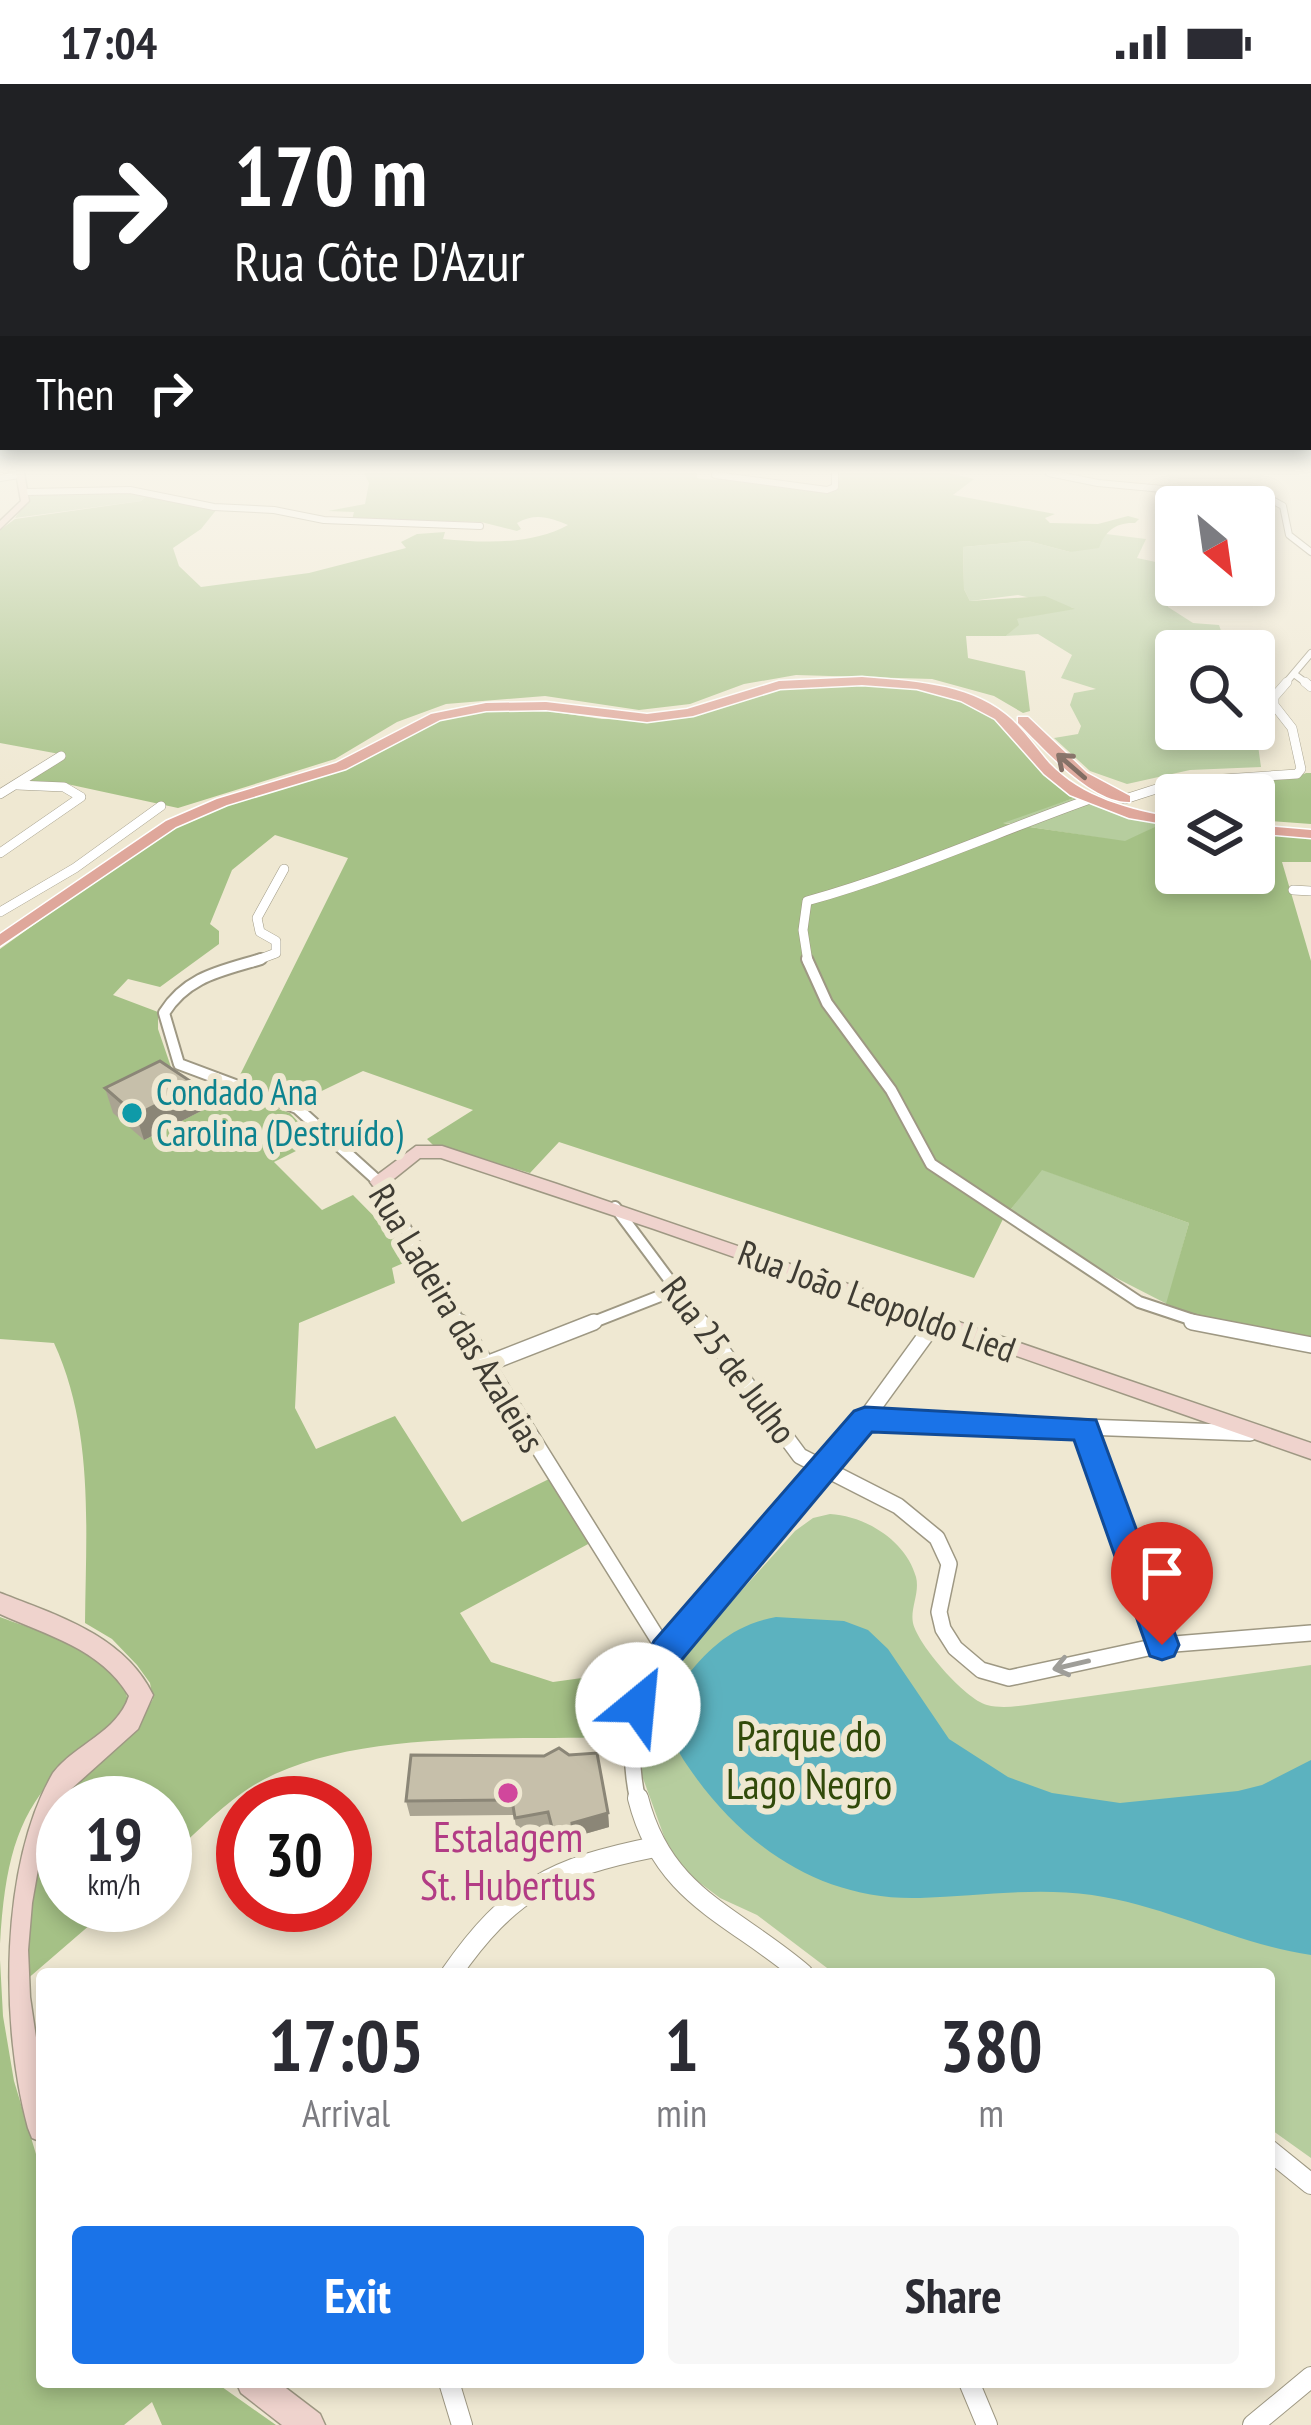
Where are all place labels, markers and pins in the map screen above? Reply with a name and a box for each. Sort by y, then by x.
place label: Condado Ana Carolina (Destruído) [156,1068,404,1156]
marker: Condado Ana Carolina (Destruído) [119,1100,145,1126]
pin [1111,1522,1213,1645]
marker: Estalagem St. Hubertus [495,1780,521,1806]
place label: Estalagem St. Hubertus [420,1809,596,1912]

